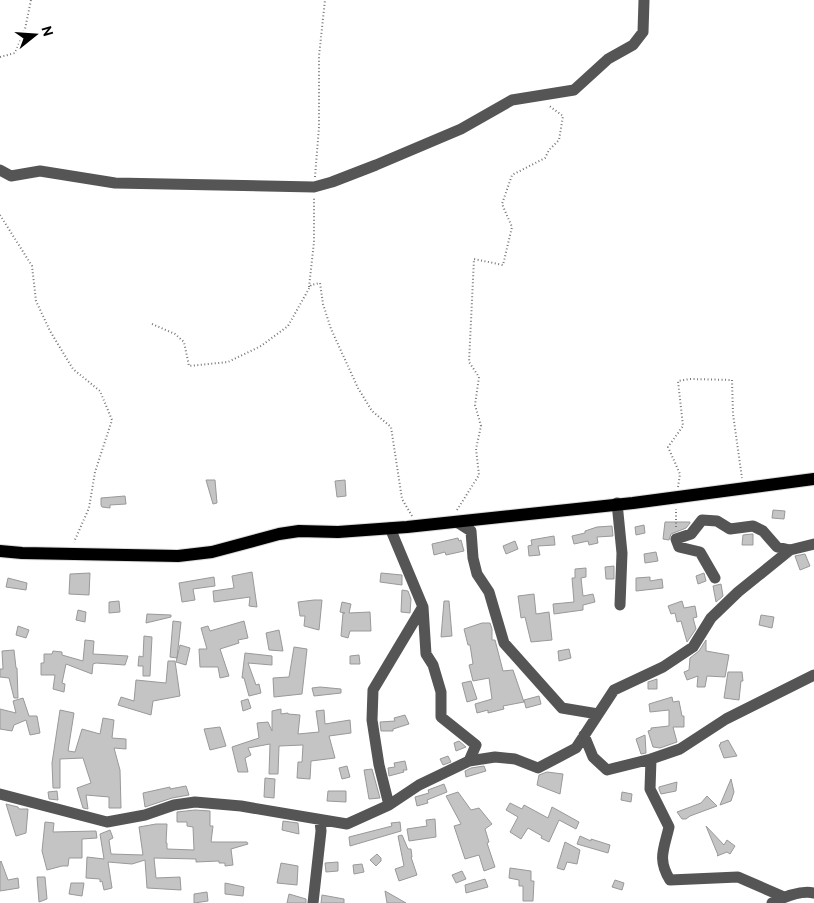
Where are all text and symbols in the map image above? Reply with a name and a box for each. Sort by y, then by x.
north arrow [10,10,60,60]
text: N [36,24,56,39]

